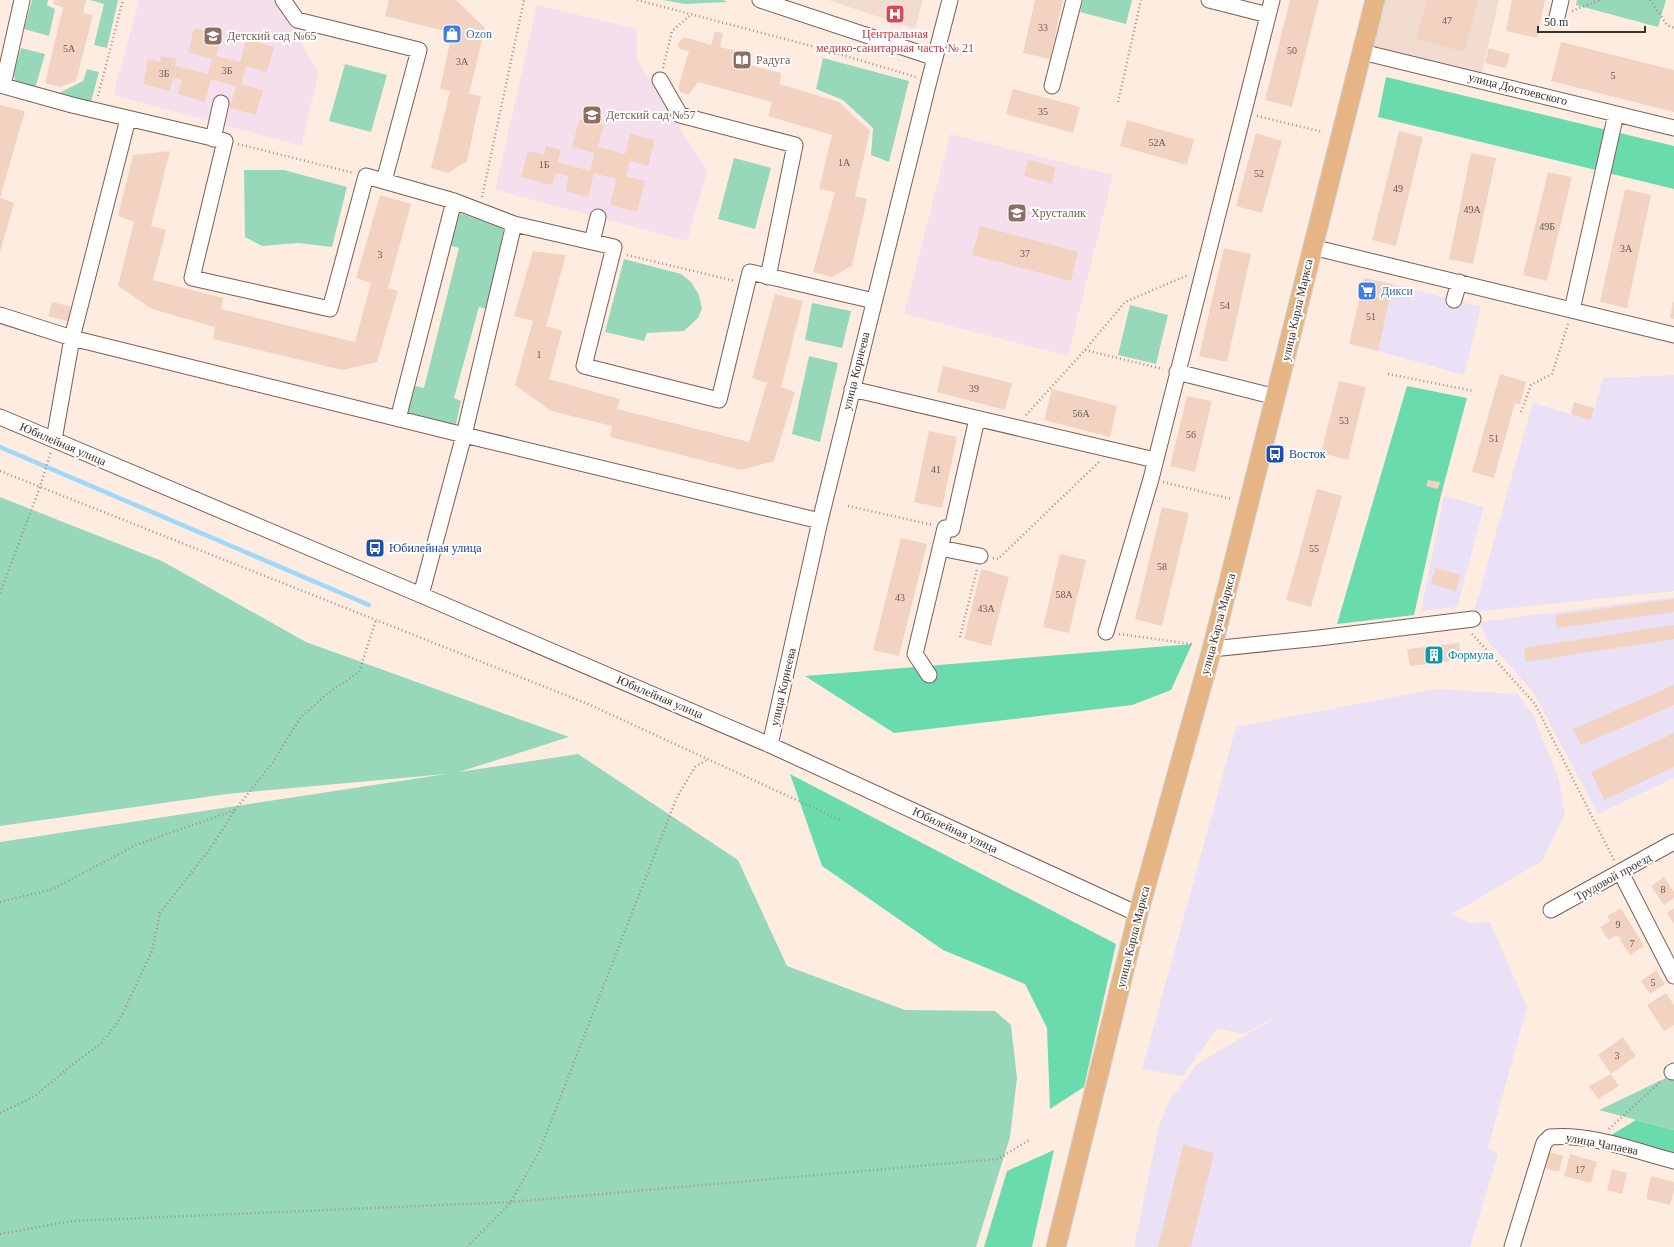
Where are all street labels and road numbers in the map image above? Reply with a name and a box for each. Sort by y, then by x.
street label: улица Достоевского [1467,70,1569,108]
street label: улица Карла Маркса [1278,257,1316,362]
street label: улица Корнеева [840,330,873,411]
street label: Юбилейная улица [18,419,109,469]
street label: улица Карла Маркса [1198,571,1238,676]
street label: улица Корнеева [767,646,799,728]
street label: Юбилейная улица [615,672,706,722]
street label: Юбилейная улица [910,804,1000,856]
street label: Трудовой проезд [1572,850,1654,904]
street label: улица Карла Маркса [1114,884,1153,989]
street label: улица Чапаева [1565,1130,1640,1158]

